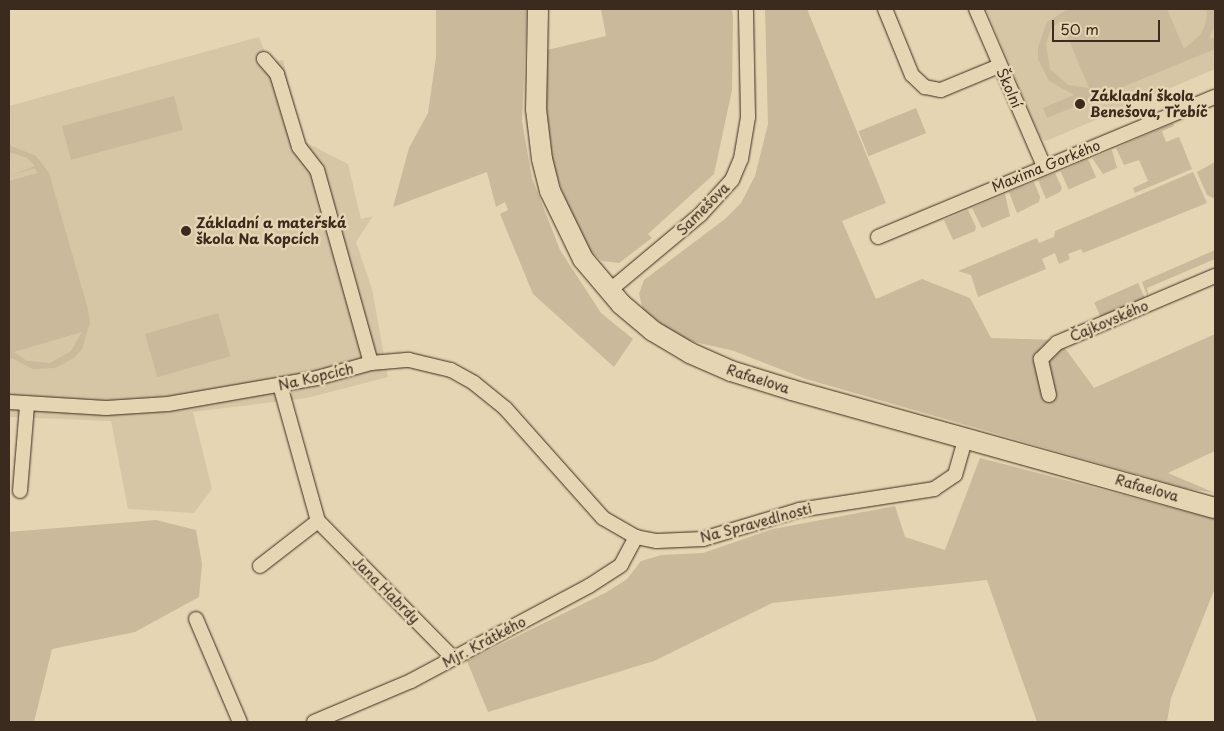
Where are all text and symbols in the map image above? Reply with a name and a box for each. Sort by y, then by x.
scale bar [1054,10,1162,42]
text: 50 m [1060,17,1099,40]
street label: Školní [993,65,1025,111]
place label: Základní škola Benešova, Třebíč [1090,88,1208,120]
marker: Základní škola Benešova, Třebíč [1074,98,1086,110]
street label: Maxima Gorkého [989,136,1103,196]
street label: Samešova [673,179,733,239]
place label: Základní a mateřská škola Na Kopcích [196,215,347,248]
marker: Základní a mateřská škola Na Kopcích [180,225,192,237]
street label: Čajkovského [1067,297,1151,345]
street label: Na Kopcích [277,360,355,394]
street label: Rafaelova [724,361,792,397]
street label: Rafaelova [1113,471,1181,505]
street label: Na Spravedlnosti [698,500,814,546]
street label: Jana Habrdy [349,553,423,627]
street label: Mjr. Krátkého [439,613,529,671]

